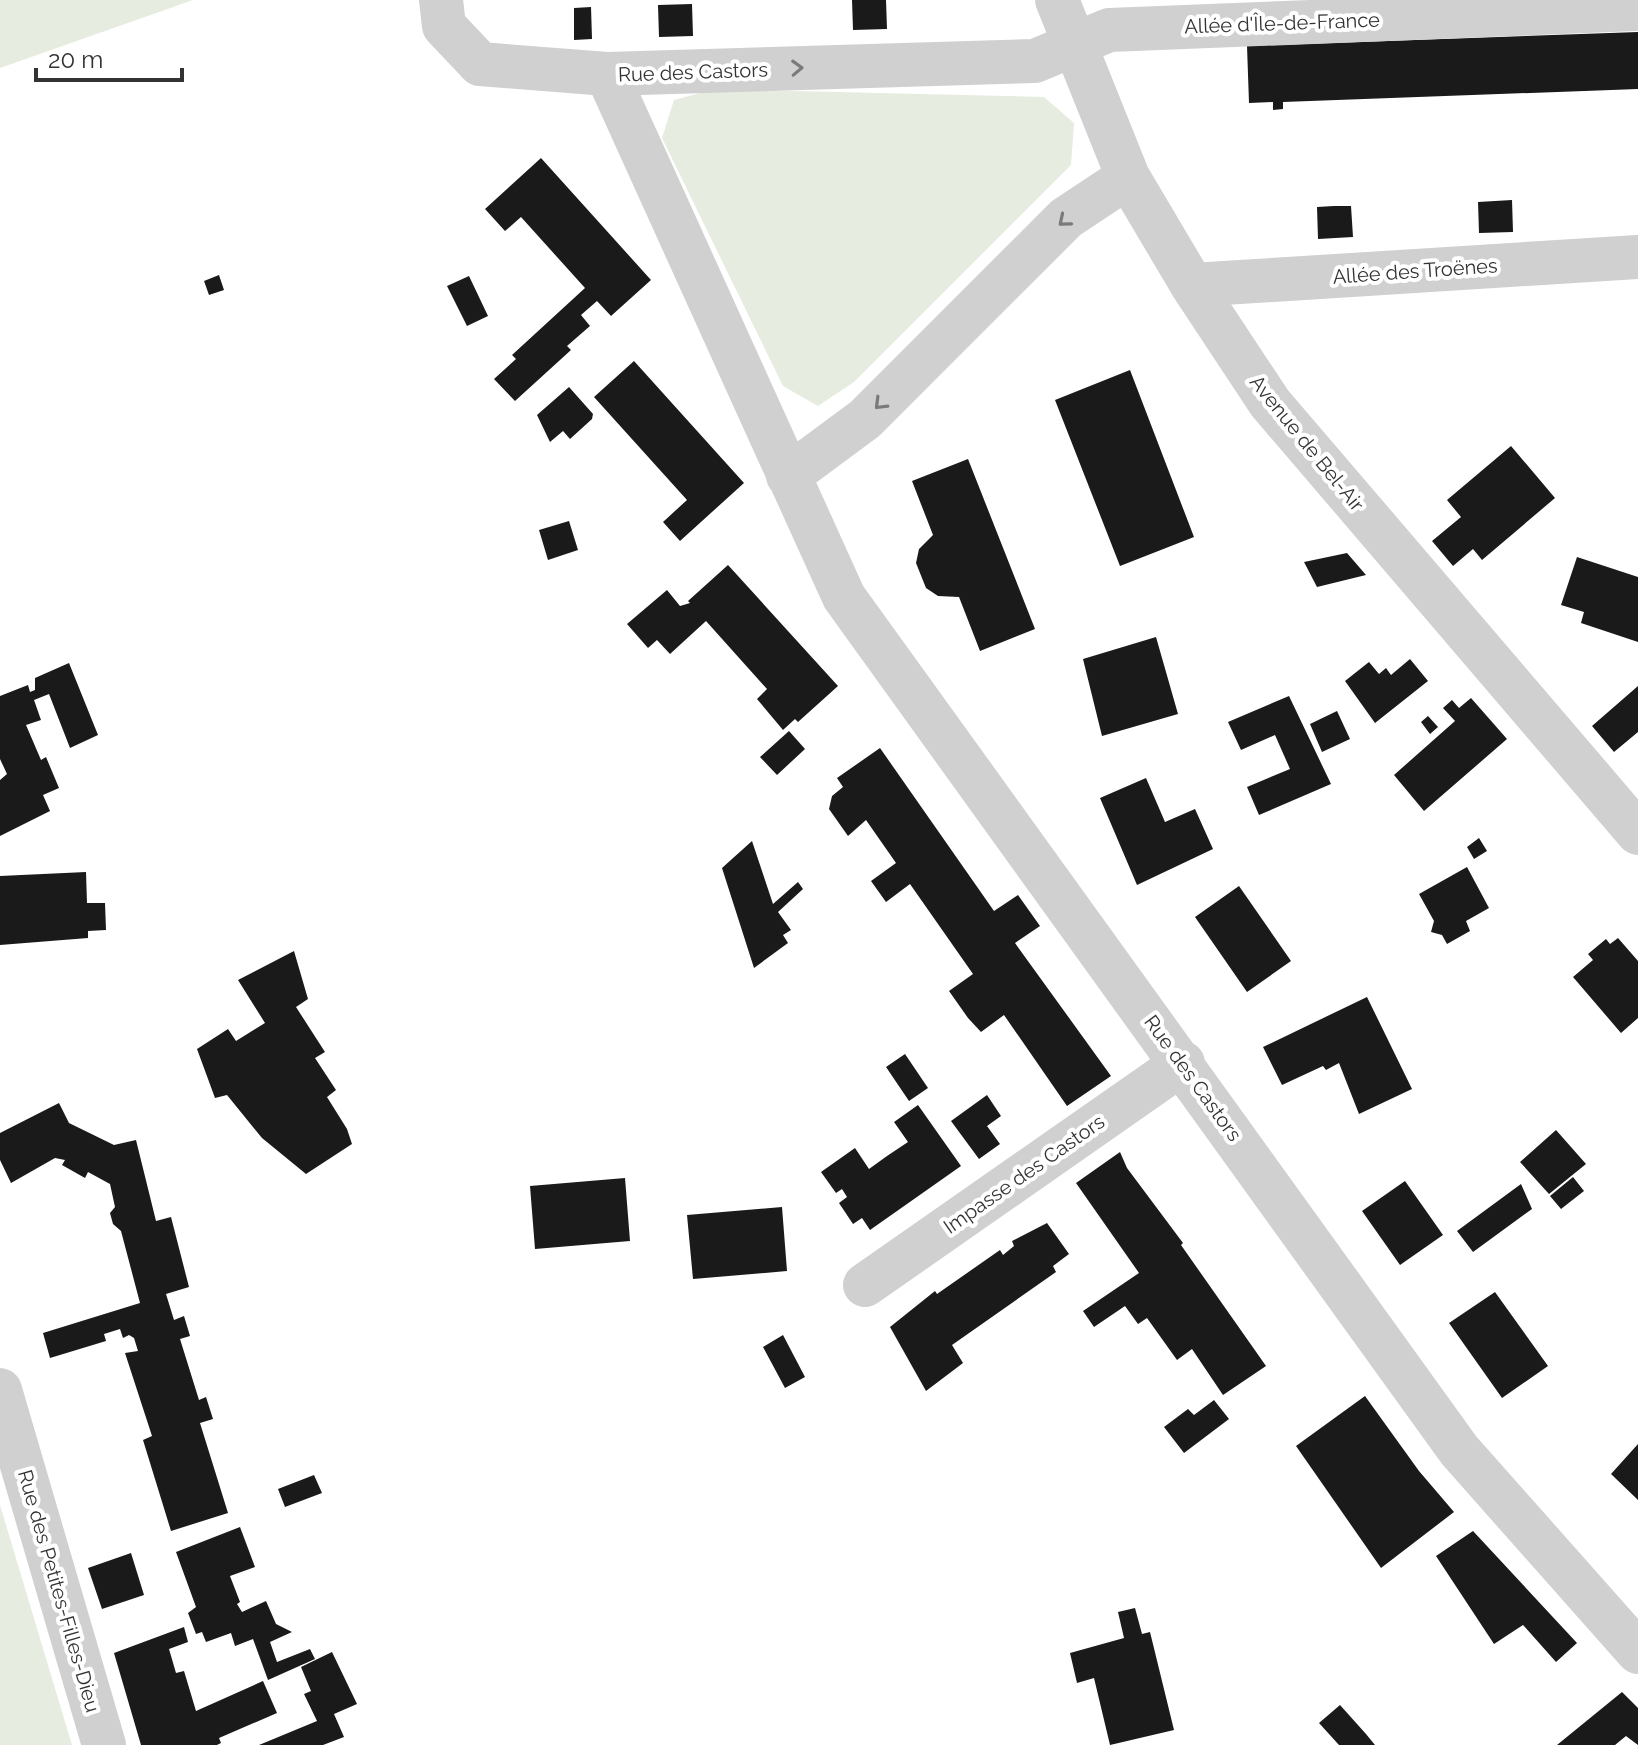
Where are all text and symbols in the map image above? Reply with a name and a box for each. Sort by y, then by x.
street label: Allée d'Île-de-France [1184,8,1380,38]
scale bar [36,32,182,82]
text: 20 m [48,45,103,74]
street label: Rue des Castors [618,57,768,87]
one-way arrow [791,60,804,77]
one-way arrow [1059,211,1074,226]
street label: Allée des Troënes [1332,253,1498,289]
street label: Avenue de Bel-Air [1245,370,1369,516]
one-way arrow [874,395,889,409]
street label: Rue des Castors [1139,1010,1247,1146]
street label: Impasse des Castors [939,1109,1109,1239]
street label: Rue des Petites-Filles-Dieu [13,1467,105,1715]

